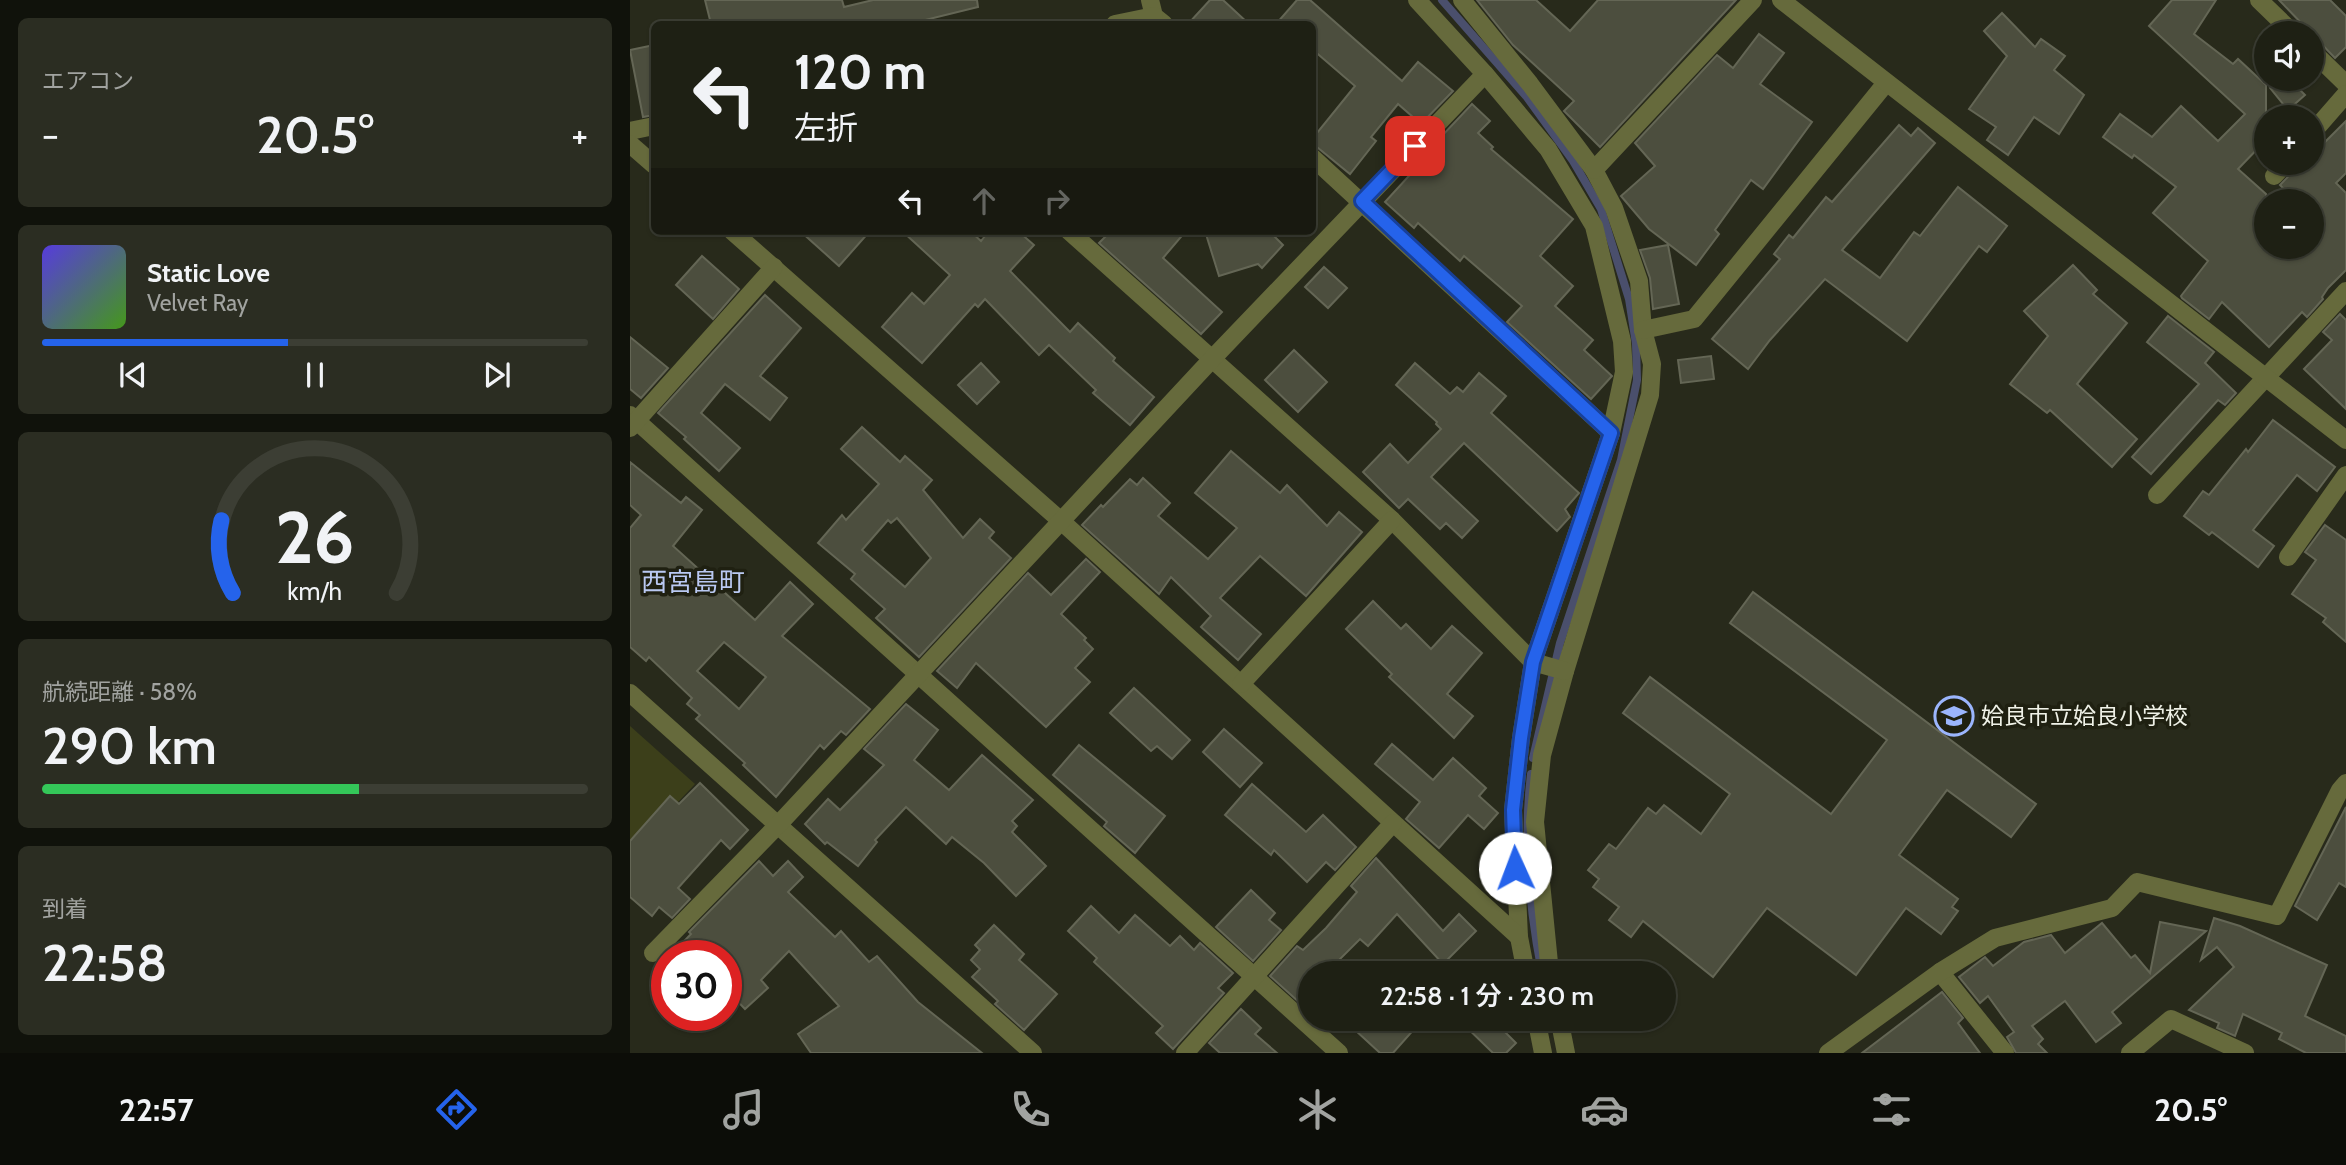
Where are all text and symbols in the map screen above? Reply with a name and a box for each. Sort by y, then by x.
map controls [2254,21,2324,259]
button: sound [2254,21,2324,91]
text: 120 m [794,42,926,101]
icon: left [679,49,770,140]
text: エアコン [42,67,134,95]
text: 20.5° [256,103,374,166]
button: + [2254,105,2324,175]
text: 左折 [794,108,858,147]
text: − [42,111,59,158]
text: + [571,111,588,158]
pin [1385,116,1445,176]
icon: arrive [1396,127,1434,165]
icon: left [892,182,930,220]
icon: ahead [965,182,1003,220]
icon: right [1038,182,1076,220]
button: − [2254,189,2324,259]
text: Static Love [147,257,270,289]
text: Velvet Ray [147,289,248,317]
icon: previous [114,356,152,394]
icon: pause [296,356,334,394]
icon: next [478,356,516,394]
text: 26 [275,493,355,581]
district label: 西宮島町 [641,566,745,598]
text: km/h [288,575,342,605]
text: 航続距離 · 58% [42,678,197,706]
school or university icon: 姶良市立姶良小学校 [1933,695,1975,737]
place label: 姶良市立姶良小学校 [1981,702,2188,730]
text: 290 km [42,714,217,777]
position arrow [1478,831,1552,905]
text: 到着 [42,895,88,923]
text: 22:58 [42,931,168,994]
speed limit sign: 30 [651,940,742,1031]
text: 22:58 · 1 分 · 230 m [1380,980,1594,1012]
icon: directions [432,1085,481,1134]
icon: music [719,1085,768,1134]
icon: phone [1006,1085,1055,1134]
icon: climate [1293,1085,1342,1134]
icon: car [1580,1085,1629,1134]
icon: filters [1867,1085,1916,1134]
text: 22:57 [119,1090,194,1129]
text: 20.5° [2154,1090,2227,1129]

